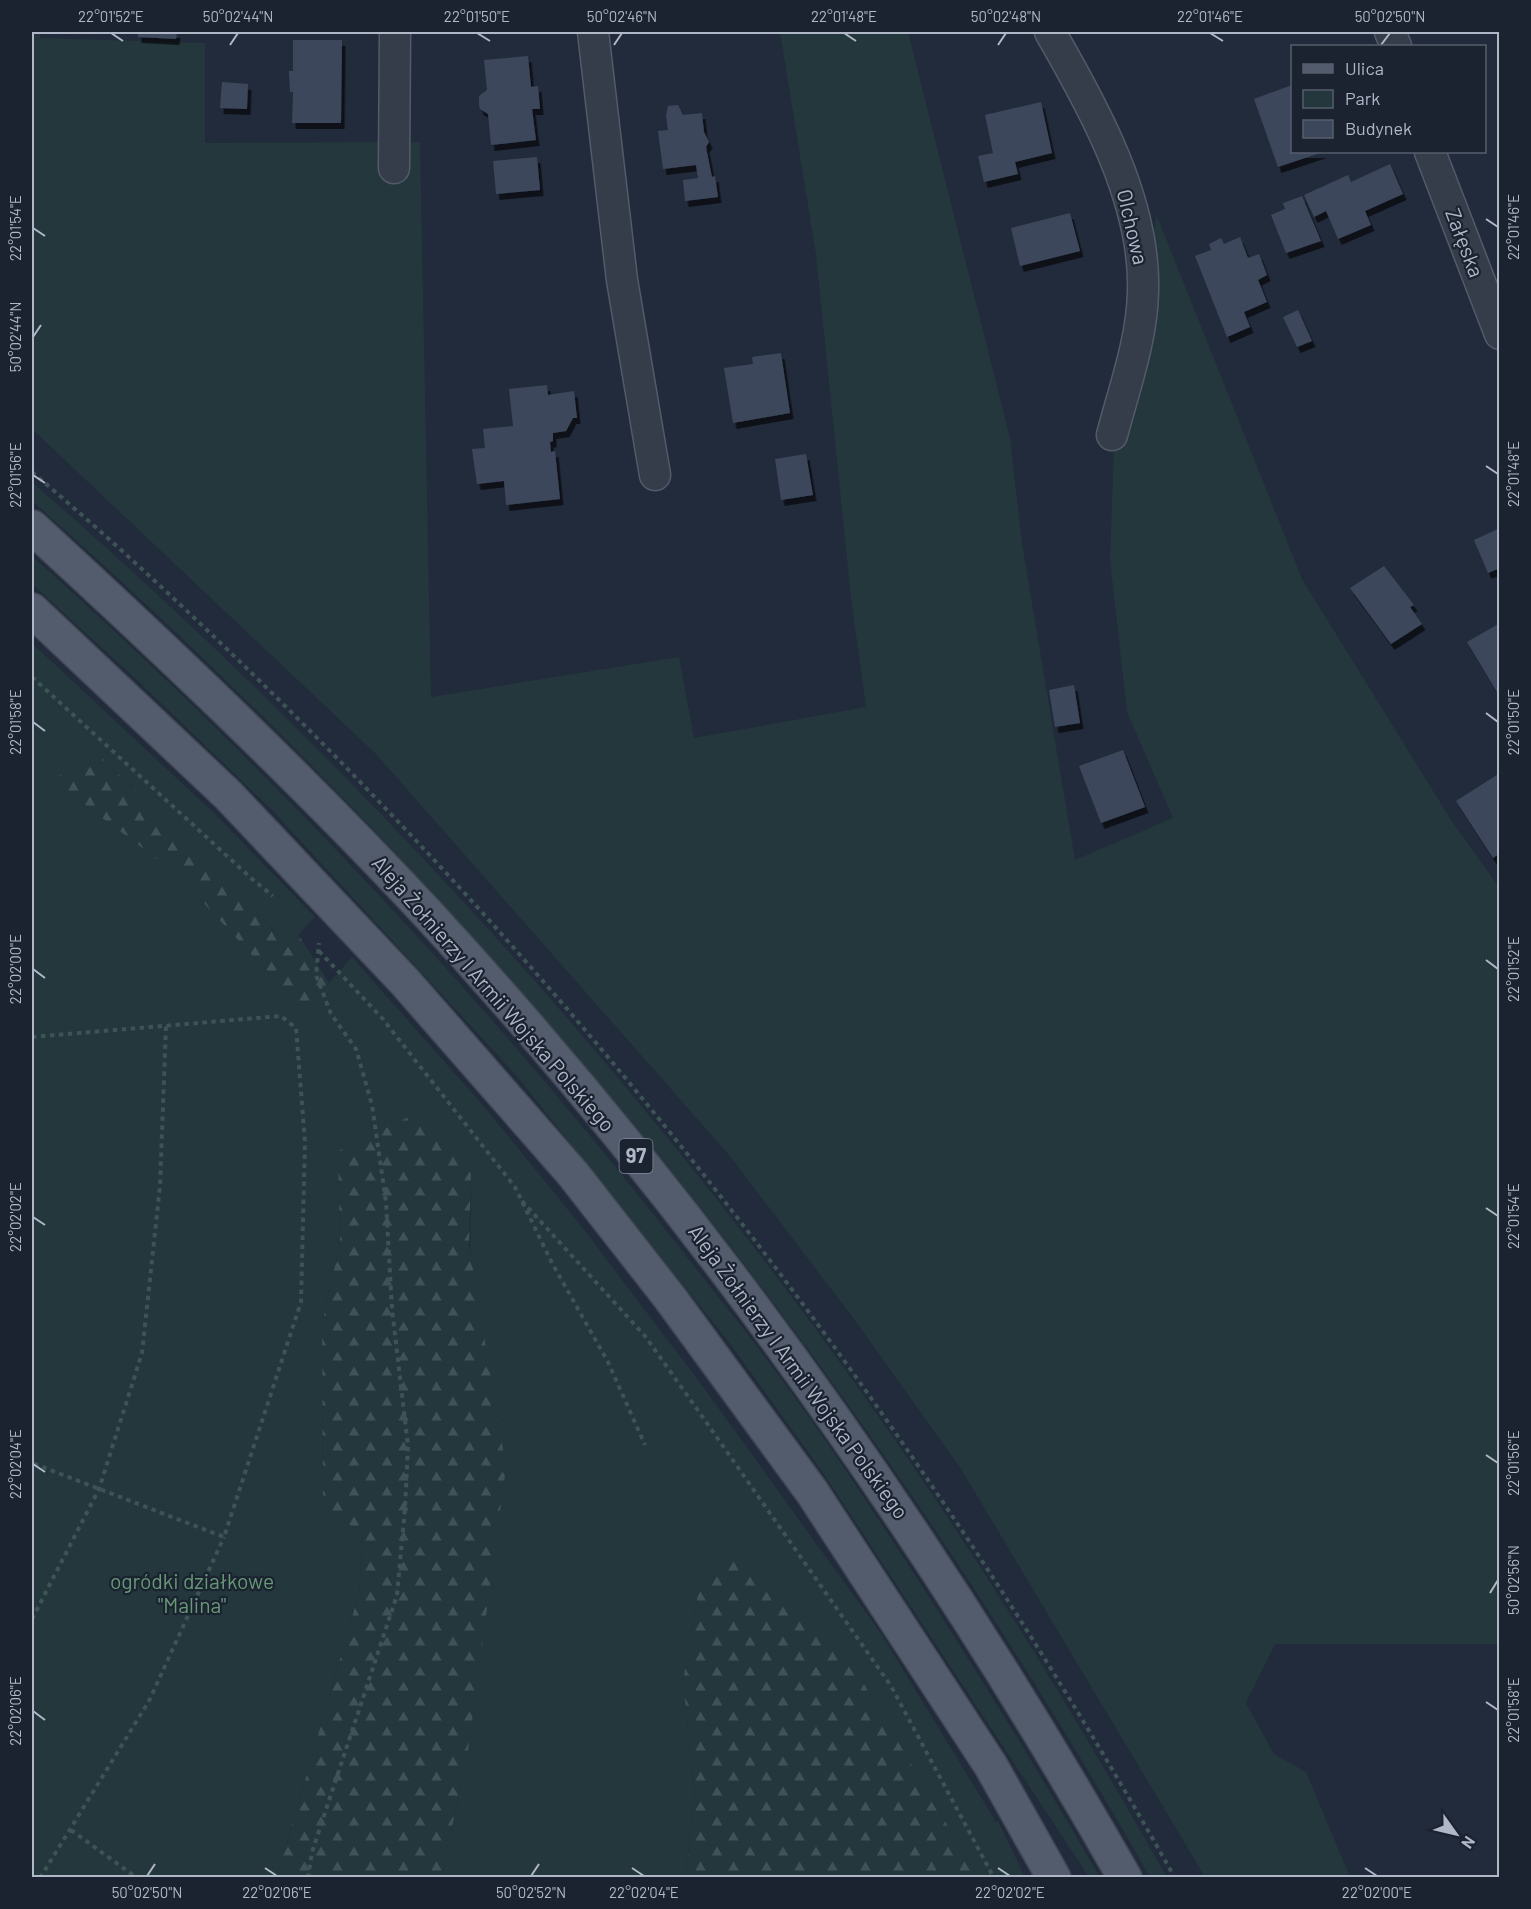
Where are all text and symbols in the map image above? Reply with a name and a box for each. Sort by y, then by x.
text: 22°01'52"E [78,7,144,25]
text: 50°02'44"N [203,7,273,25]
text: 22°01'50"E [444,7,510,25]
text: 50°02'46"N [587,7,657,25]
text: 22°01'48"E [811,7,877,25]
text: 50°02'48"N [971,7,1041,25]
text: 22°01'46"E [1177,7,1243,25]
text: 50°02'50"N [1355,7,1425,25]
legend [1291,45,1486,153]
text: Ulica [1345,57,1384,79]
text: Park [1345,87,1380,109]
text: Budynek [1345,117,1412,139]
street label: Olchowa [1113,187,1154,267]
text: 22°01'46"E [1504,194,1522,260]
text: 22°01'54"E [6,195,24,261]
street label: Załęska [1441,205,1490,280]
text: 50°02'44"N [6,302,24,372]
text: 22°01'48"E [1504,441,1522,507]
text: 22°01'56"E [6,442,24,508]
text: 22°01'58"E [6,689,24,755]
text: 22°01'50"E [1504,689,1522,755]
street label: Aleja Żołnierzy I Armii Wojska Polskiego [367,850,621,1136]
text: 22°02'00"E [6,934,24,1004]
text: 22°01'52"E [1504,936,1522,1002]
road number: 97 [620,1139,652,1173]
text: 22°02'02"E [6,1182,24,1252]
text: 22°01'54"E [1504,1183,1522,1249]
street label: Aleja Żołnierzy I Armii Wojska Polskiego [684,1219,914,1523]
text: 22°02'04"E [6,1429,24,1499]
text: 22°01'56"E [1504,1430,1522,1496]
text: 50°02'56"N [1504,1545,1522,1615]
park label: ogródki działkowe "Malina" [110,1568,274,1617]
text: 22°02'06"E [6,1676,24,1746]
text: 22°01'58"E [1504,1677,1522,1743]
north arrow [1426,1804,1486,1864]
text: N [1458,1833,1480,1852]
text: 50°02'50"N [112,1883,182,1901]
text: 22°02'06"E [242,1883,312,1901]
text: 50°02'52"N [496,1883,566,1901]
text: 22°02'04"E [609,1883,679,1901]
text: 22°02'02"E [975,1883,1045,1901]
text: 22°02'00"E [1342,1883,1412,1901]

